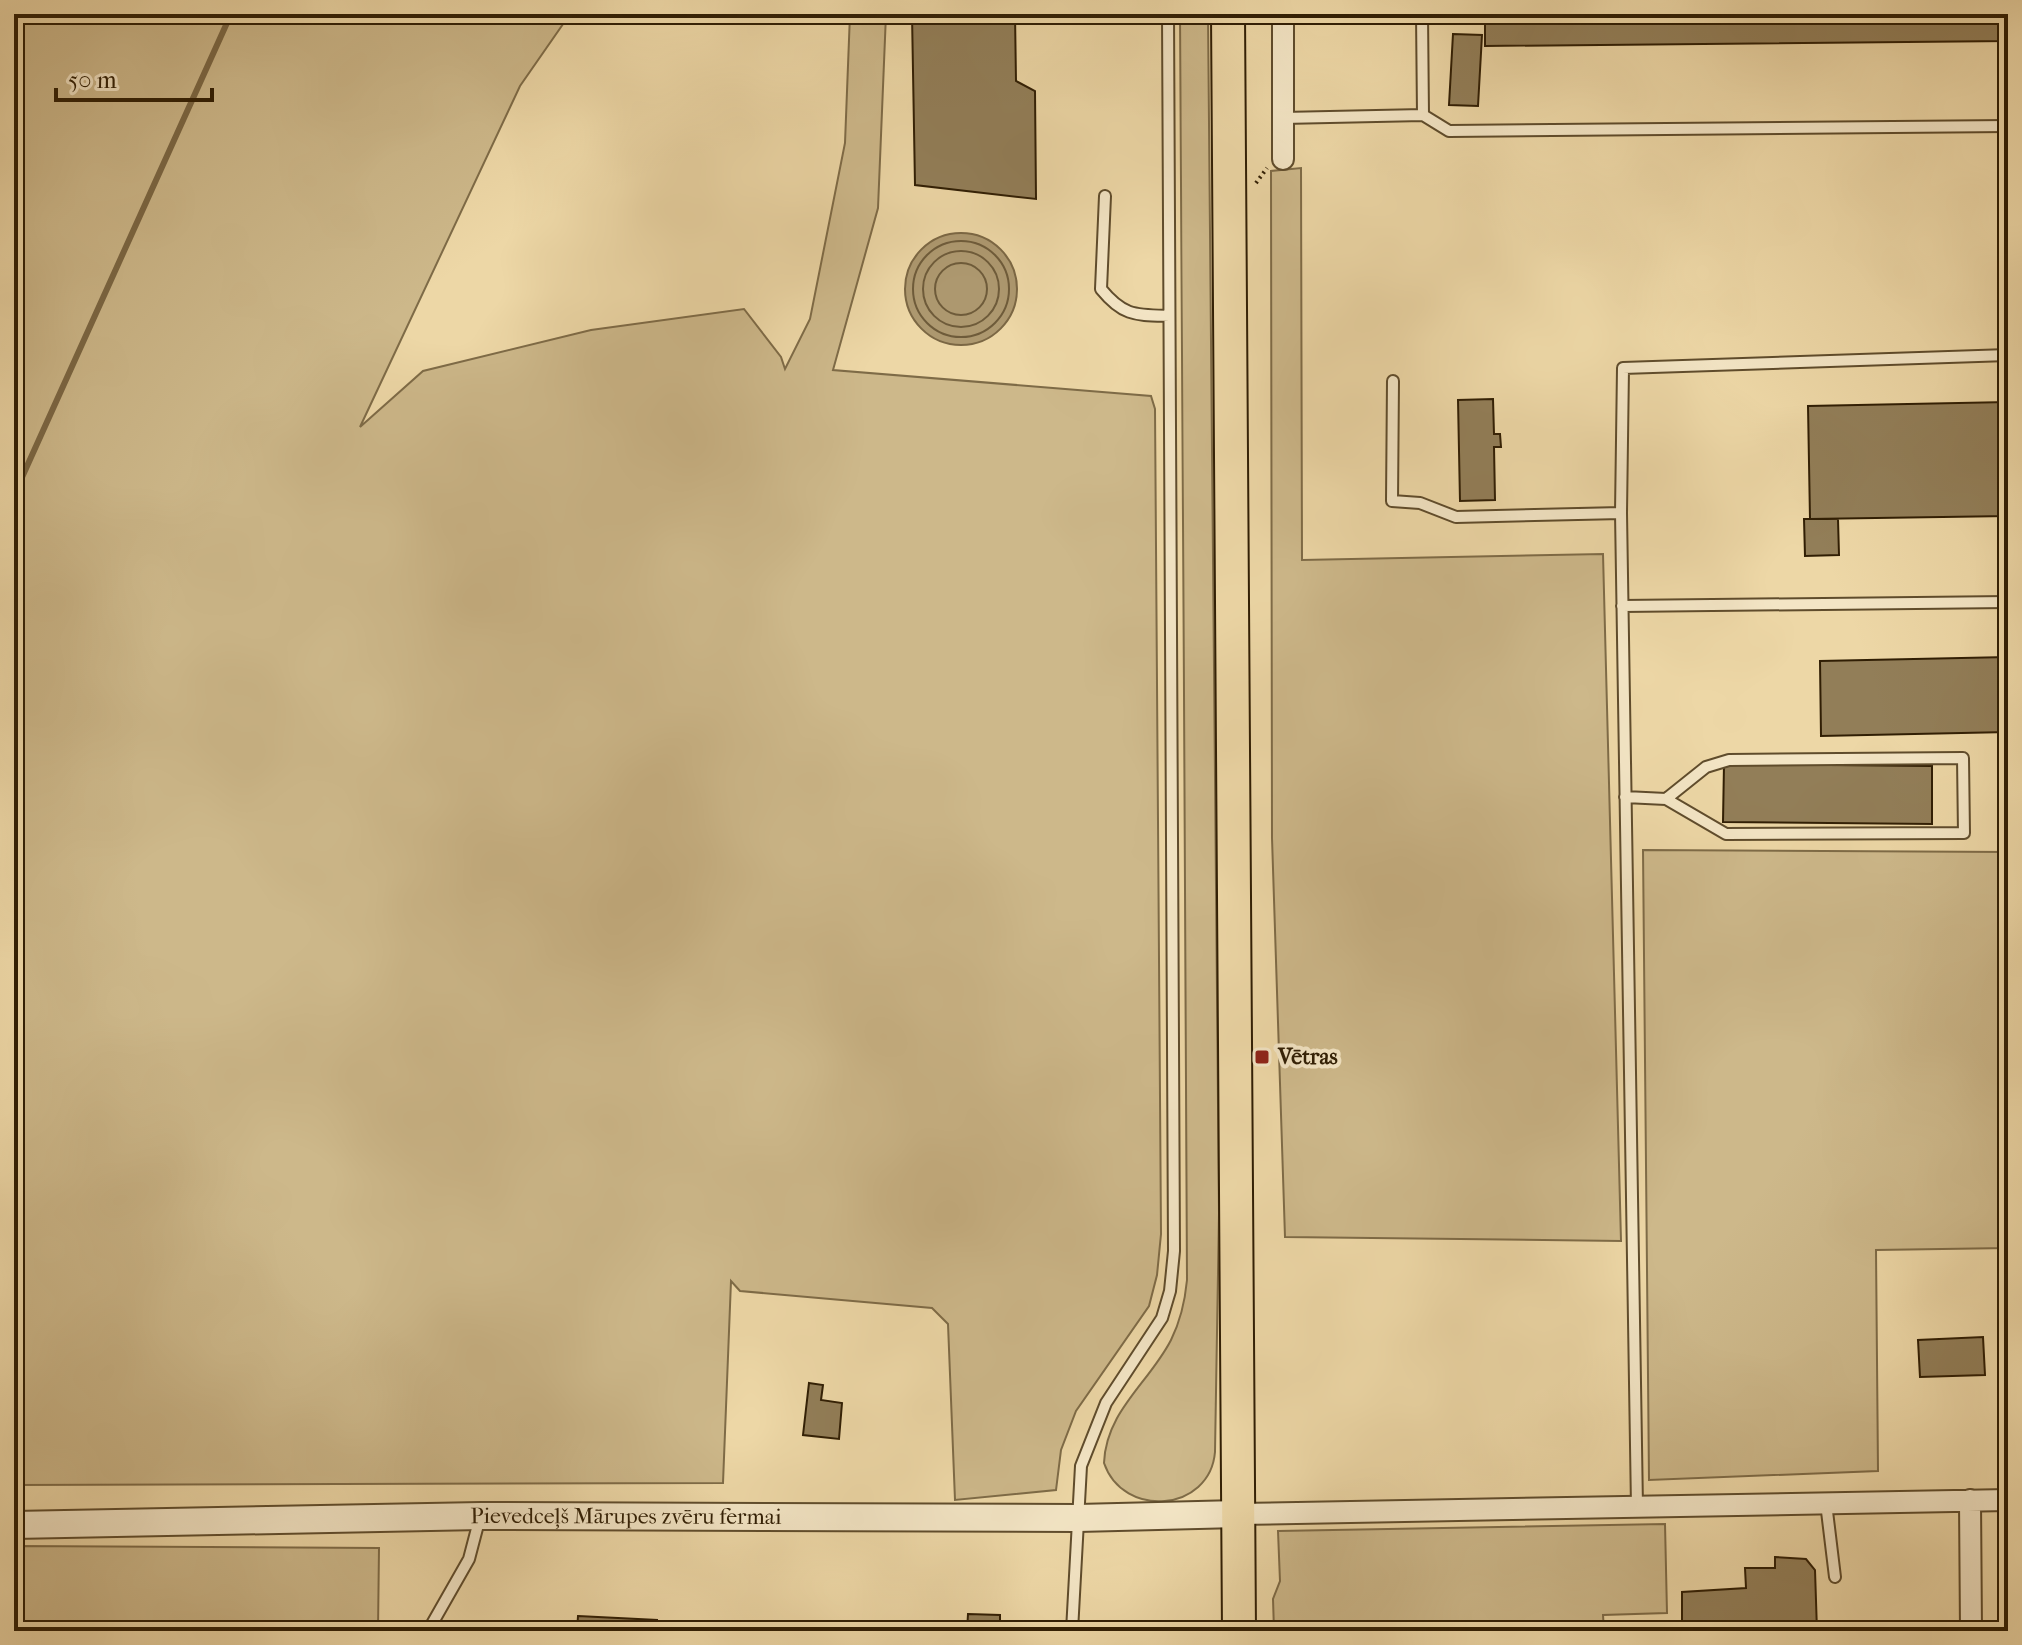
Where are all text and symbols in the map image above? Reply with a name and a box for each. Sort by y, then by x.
scale bar [56,52,212,102]
text: 50 m [68,66,117,94]
place label: Vētras [1277,1044,1338,1070]
marker: Vētras [1253,1048,1271,1066]
street label: Pievedceļš Mārupes zvēru fermai [470,1503,782,1530]

